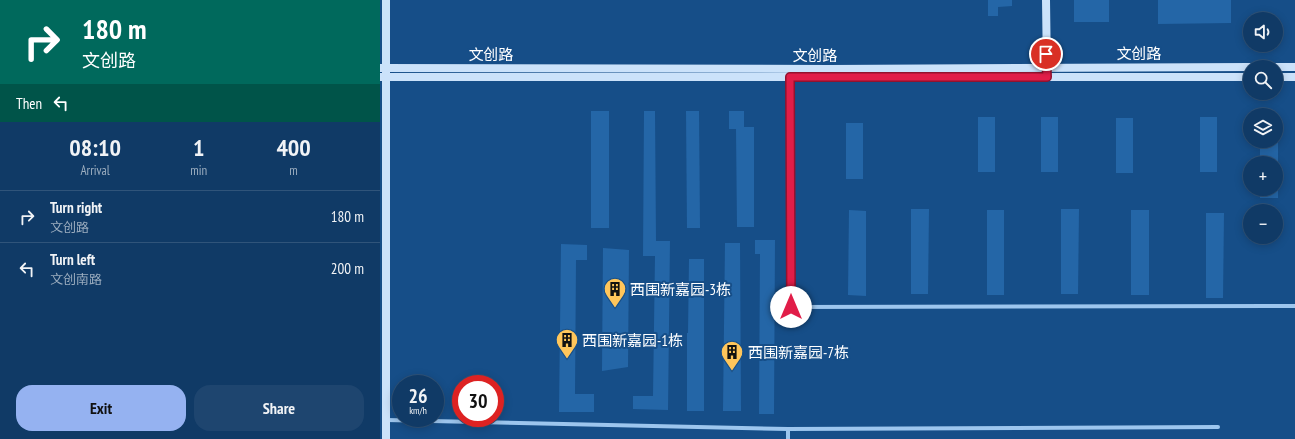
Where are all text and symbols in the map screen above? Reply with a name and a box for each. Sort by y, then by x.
text: 180 m [82,10,146,47]
map controls [1243,12,1283,244]
button: sound [1243,12,1283,52]
icon: right [16,16,68,68]
pin [1029,37,1063,71]
icon: arrive [1035,43,1057,65]
street label: 文创路 [1116,44,1162,63]
street label: 文创路 [468,45,514,64]
street label: 文创路 [792,46,838,65]
text: 文创路 [82,49,136,72]
button: search [1243,60,1283,100]
icon: left [50,92,72,114]
text: Then [16,94,42,113]
button: layers [1243,108,1283,148]
text: 08:10 [69,132,121,163]
text: 1 [193,132,204,163]
text: 400 [276,132,311,163]
button: + [1243,156,1283,196]
text: Arrival [80,162,110,179]
text: min [190,162,207,179]
text: m [289,162,298,179]
text: Turn right [50,198,102,217]
button: − [1243,204,1283,244]
icon: right [16,206,38,228]
text: 180 m [331,207,364,226]
text: 文创路 [50,219,89,236]
text: Turn left [50,250,95,269]
icon: left [16,258,38,280]
text: 200 m [331,259,364,278]
text: 文创南路 [50,271,102,288]
building icon: 西围新嘉园-3栋 [602,276,628,309]
place label: 西围新嘉园-3栋 [630,280,731,299]
position arrow [770,286,812,328]
building icon: 西围新嘉园-1栋 [554,327,580,360]
place label: 西围新嘉园-1栋 [582,331,683,350]
building icon: 西围新嘉园-7栋 [719,339,745,372]
place label: 西围新嘉园-7栋 [748,343,849,362]
speed limit sign: 30 [452,375,504,427]
text: 26 [408,383,428,409]
button: Exit [16,385,186,431]
button: Share [194,385,364,431]
text: km/h [409,404,427,417]

